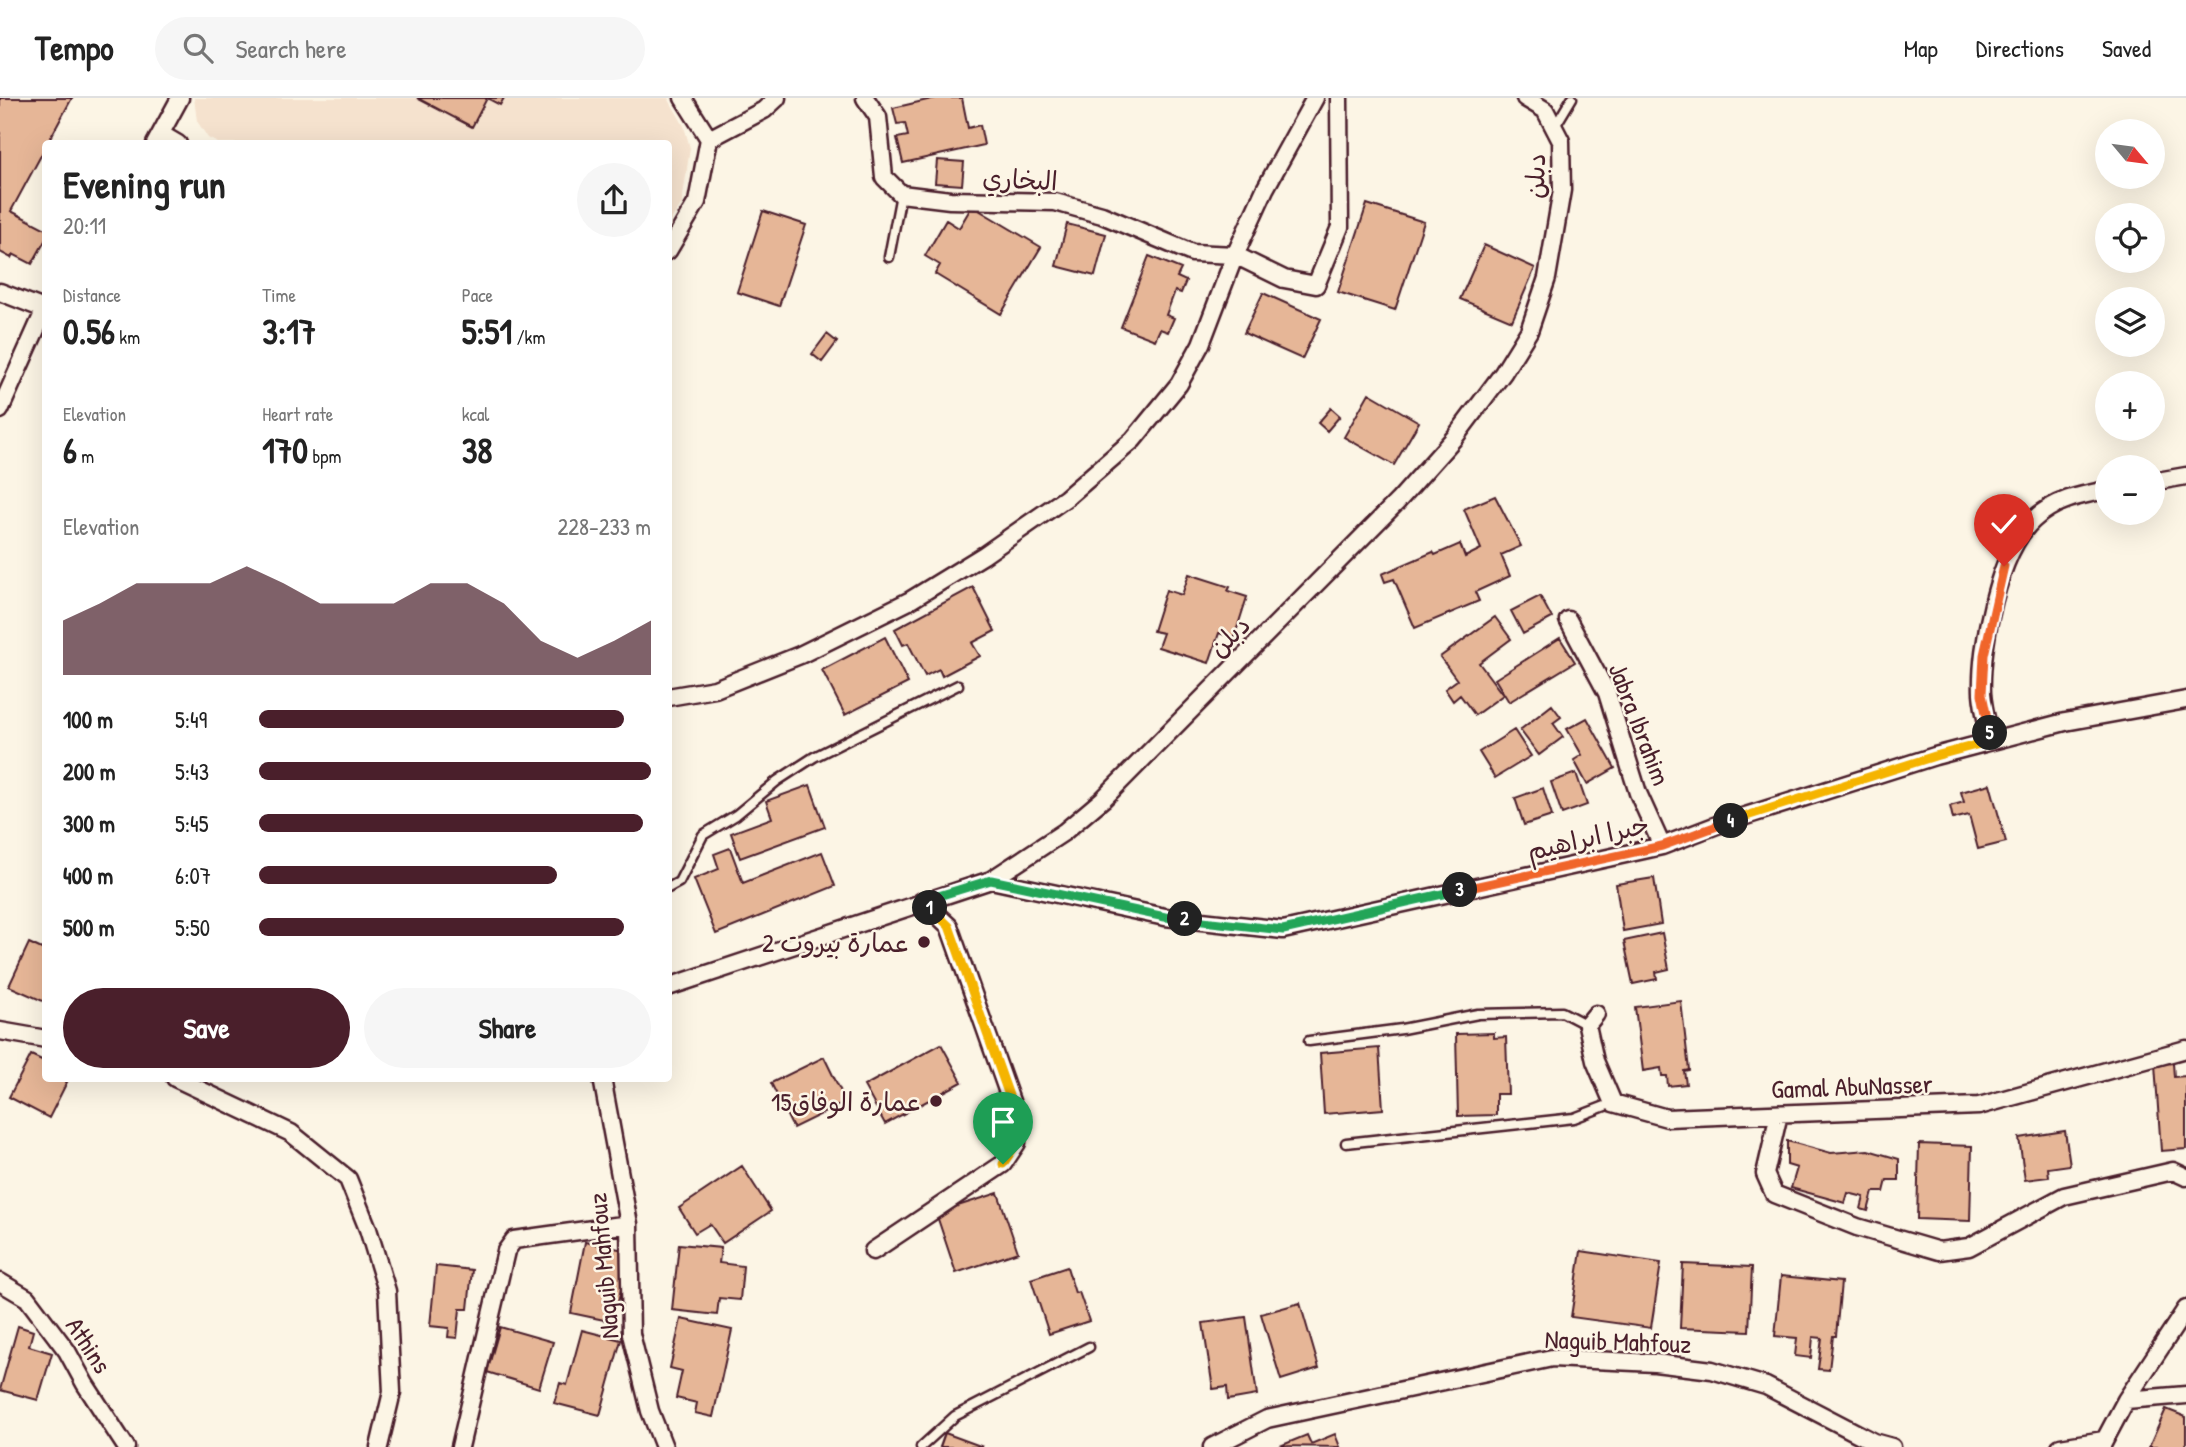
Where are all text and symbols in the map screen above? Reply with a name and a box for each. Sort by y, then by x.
search box [155,17,645,80]
text: Tempo [35,26,113,70]
icon: search [179,29,217,67]
text: Search here [235,31,347,66]
text: Map [1904,32,1938,64]
text: Directions [1976,32,2064,64]
text: Saved [2102,32,2151,64]
north arrow [2095,119,2165,189]
map controls [2095,119,2165,525]
street label: دبلن [1517,153,1553,199]
text: Evening run [63,158,226,210]
street label: البخاري [981,160,1058,200]
button: share [577,163,651,237]
button: locate [2095,203,2165,273]
text: 20:11 [63,210,106,241]
text: Distance [63,282,121,308]
text: Time [262,282,296,308]
text: Pace [462,282,493,308]
button: layers [2095,287,2165,357]
text: 0.56 [63,308,115,355]
text: 3:17 [262,308,316,355]
text: 5:51 [462,308,512,355]
text: km [115,324,140,350]
text: /km [512,324,545,350]
button: + [2095,371,2165,441]
text: Elevation [63,401,126,427]
text: Heart rate [262,401,333,427]
text: kcal [462,401,489,427]
text: 6 [63,427,77,474]
text: 170 [262,427,308,474]
text: 38 [462,427,493,474]
text: m [77,443,94,469]
text: bpm [308,443,341,469]
button: − [2095,455,2165,525]
pin [1974,494,2034,566]
icon: check [1985,505,2023,543]
text: Elevation [63,511,139,542]
text: 228–233 m [558,511,651,542]
street label: دبلن [1201,608,1257,664]
street label: Jabra Ibrahim [1601,658,1679,790]
text: 100 m [63,704,113,735]
text: 5:49 [175,704,207,735]
pin: 5 [1972,716,2008,750]
text: 5 [1985,719,1994,745]
text: 200 m [63,756,115,787]
text: 5:43 [175,756,209,787]
pin: 4 [1714,804,1748,838]
street label: جبرا ابراهيم [1524,806,1653,871]
text: 4 [1727,807,1734,833]
text: 300 m [63,808,115,839]
text: 5:45 [175,808,208,839]
text: 400 m [63,860,113,891]
text: 6:07 [175,860,211,891]
pin: 3 [1442,872,1478,908]
text: 3 [1455,876,1464,902]
pin: 1 [912,890,948,926]
text: 1 [926,894,933,920]
pin: 2 [1168,902,1202,936]
text: 2 [1180,905,1189,931]
text: 500 m [63,912,114,943]
text: 5:50 [175,912,210,943]
place label: عمارة بيروت 2 [762,925,910,960]
marker: عمارة بيروت 2 [916,934,932,950]
button: Save [63,988,350,1068]
button: Share [364,988,651,1068]
street label: Gamal AbuNasser [1771,1066,1933,1106]
place label: عمارة الوفاق15 [771,1084,922,1119]
pin [973,1092,1033,1164]
marker: عمارة الوفاق15 [928,1093,944,1109]
icon: arrive [984,1103,1022,1141]
street label: Naguib Mahfouz [579,1192,627,1340]
street label: Athins [58,1310,120,1380]
street label: Naguib Mahfouz [1544,1321,1692,1361]

